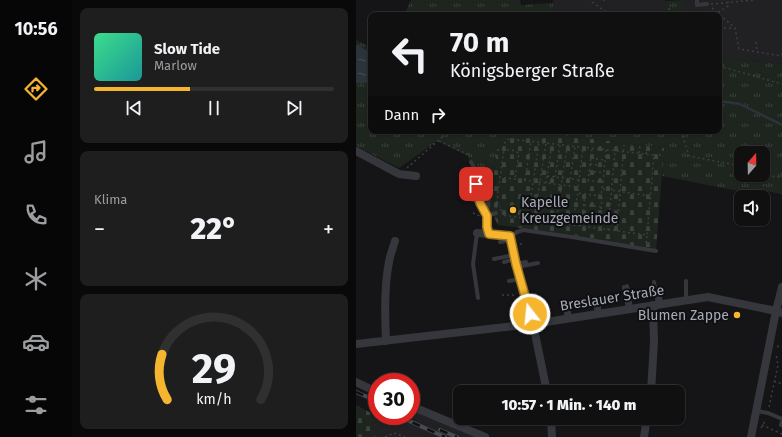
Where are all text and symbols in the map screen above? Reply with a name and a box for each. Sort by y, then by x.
text: 10:56 [14,18,58,40]
text: 70 m [450,26,509,59]
icon: left [384,28,436,80]
text: Slow Tide [154,40,220,58]
text: Marlow [154,58,197,73]
text: Königsberger Straße [450,60,615,82]
icon: directions [22,75,50,103]
icon: previous [123,97,145,119]
icon: pause [203,97,225,119]
icon: next [283,97,305,119]
icon: right [427,104,449,126]
text: Dann [384,106,419,124]
icon: music [22,138,50,166]
north arrow [734,146,770,182]
map controls [734,146,770,226]
pin [459,167,493,201]
icon: arrive [465,173,487,195]
button: sound [734,190,770,226]
text: Klima [94,192,127,207]
place label: Kapelle Kreuzgemeinde [521,194,618,227]
icon: phone [22,201,50,229]
marker: Kapelle Kreuzgemeinde [508,205,518,215]
text: 22° [191,211,238,247]
text: − [94,216,105,243]
text: + [323,216,334,243]
icon: climate [22,265,50,293]
street label: Breslauer Straße [559,281,665,315]
position arrow [509,293,551,335]
place label: Blumen Zappe [638,307,729,324]
marker: Blumen Zappe [732,310,742,320]
icon: car [22,328,50,356]
text: 29 [192,343,236,393]
speed limit sign: 30 [368,373,420,425]
text: km/h [196,390,232,407]
icon: filters [22,391,50,419]
text: 10:57 · 1 Min. · 140 m [502,396,636,414]

